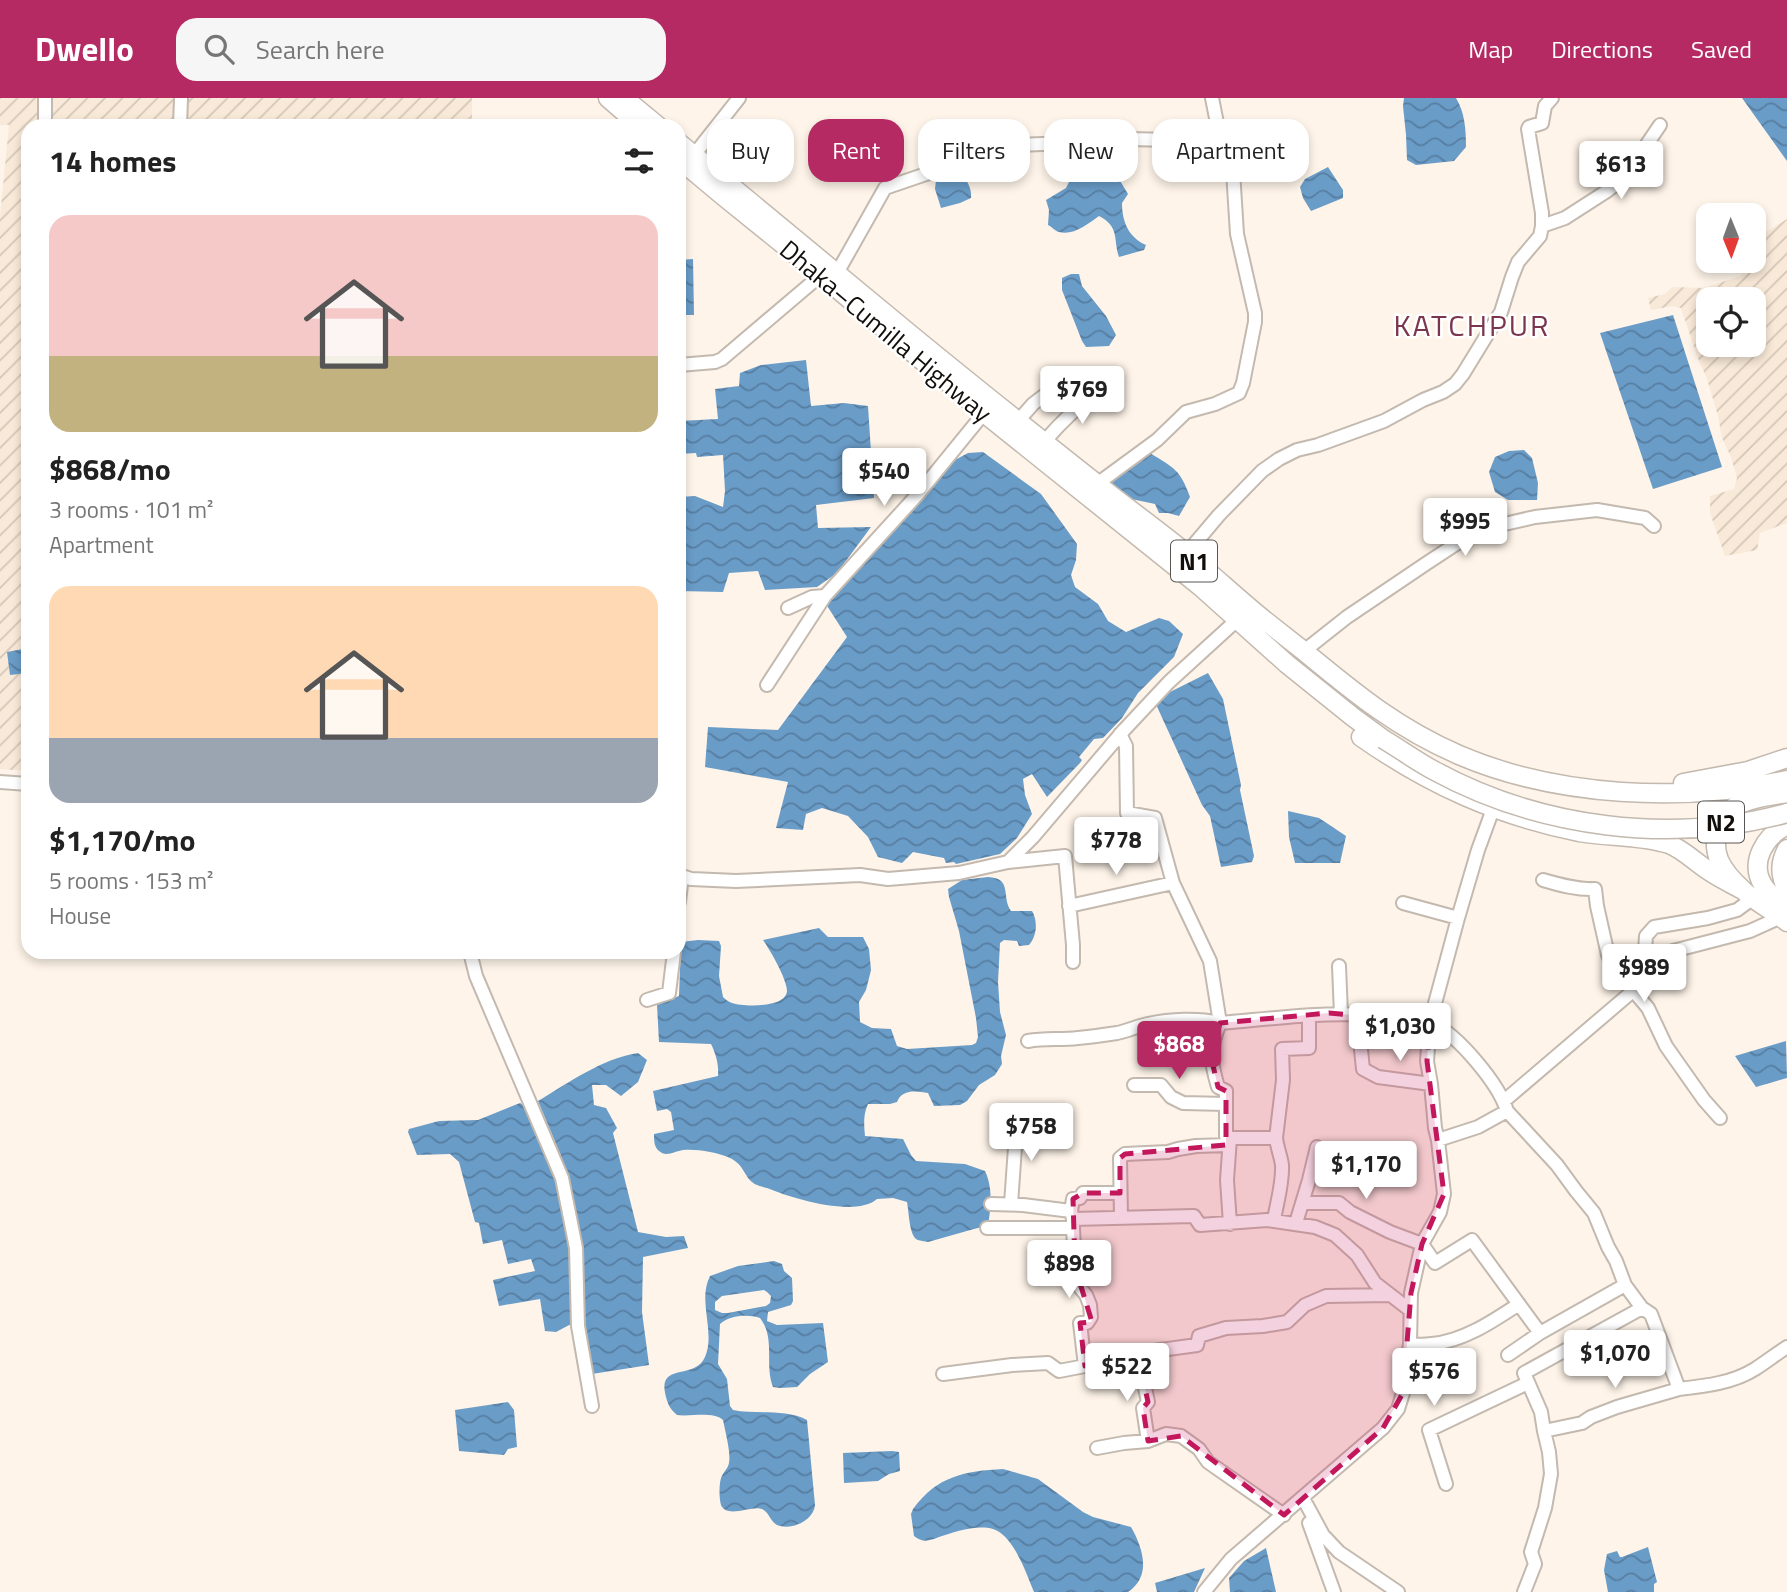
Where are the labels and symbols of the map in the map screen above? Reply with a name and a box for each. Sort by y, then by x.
pin: $613 [1580,141,1662,201]
north arrow [1696,203,1766,273]
street label: Dhaka–Cumilla Highway [771,230,1001,432]
district label: KATCHPUR [1393,302,1551,348]
pin: $769 [1041,366,1123,426]
pin: $540 [843,448,925,508]
pin: $995 [1424,498,1506,558]
road number: N1 [1171,540,1217,582]
road number: N2 [1698,802,1744,842]
pin: $778 [1075,818,1157,877]
pin: $989 [1603,944,1685,1004]
pin: $1,030 [1343,1004,1457,1063]
pin: $868 [1138,1021,1220,1081]
pin: $758 [990,1104,1072,1163]
pin: $1,170 [1309,1142,1423,1201]
pin: $898 [1028,1240,1110,1300]
pin: $1,070 [1558,1330,1672,1390]
pin: $522 [1086,1344,1168,1403]
pin: $576 [1393,1348,1475,1408]

